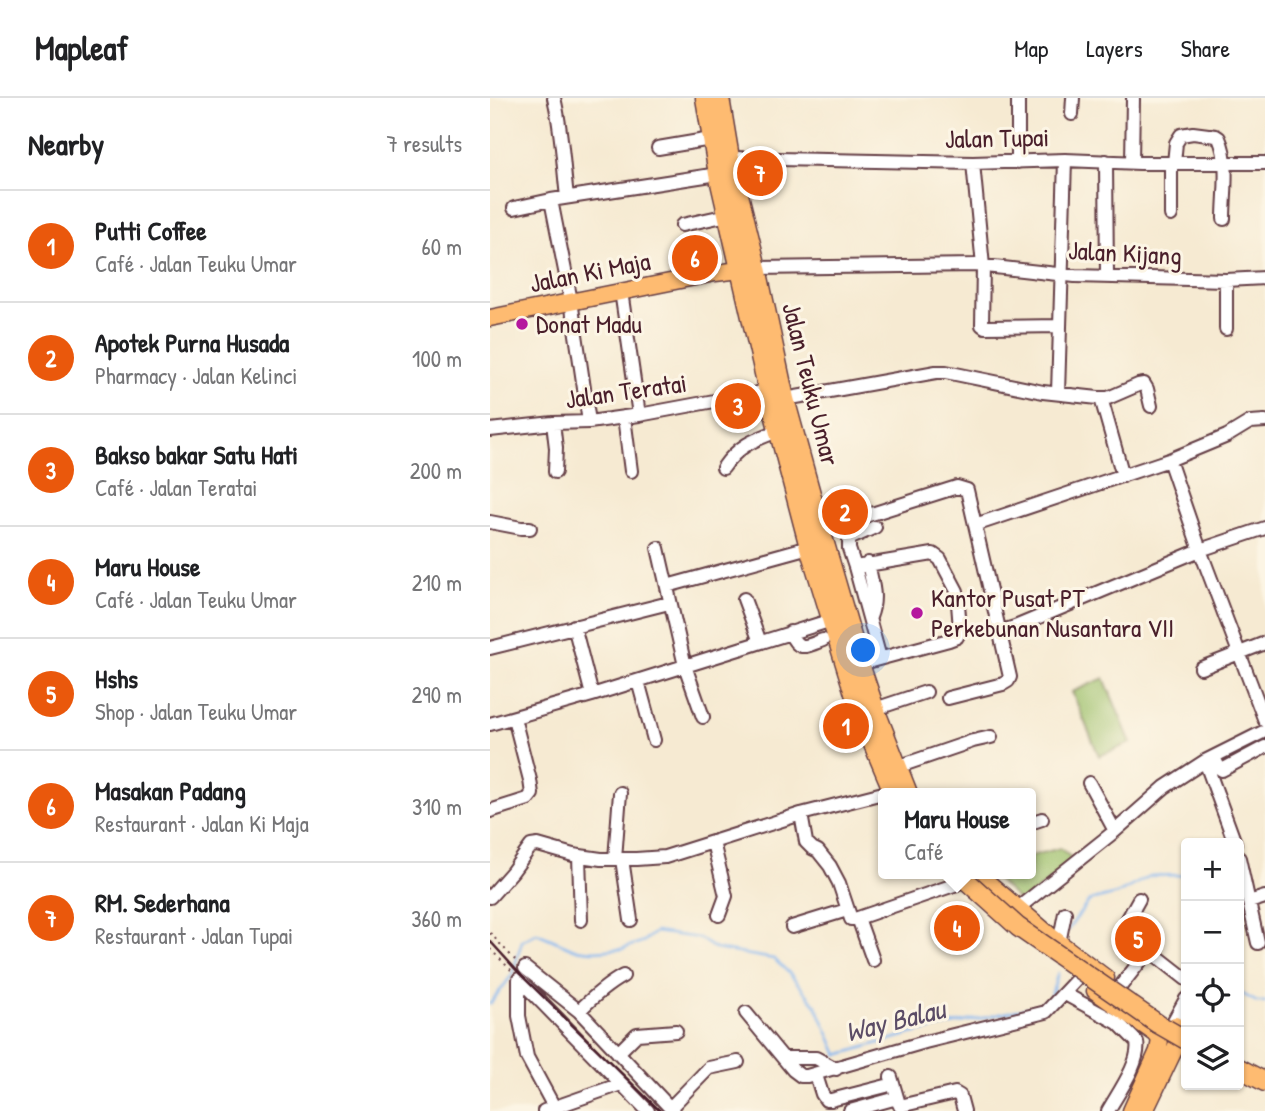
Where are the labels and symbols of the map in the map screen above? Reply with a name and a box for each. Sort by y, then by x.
street label: Jalan Tupai [945,119,1049,156]
pin: 7 [737,147,783,199]
pin: 6 [672,232,718,284]
street label: Jalan Kijang [1067,232,1183,273]
street label: Jalan Ki Maja [527,243,653,300]
street label: Jalan Teuku Umar [774,299,849,469]
place label: Donat Madu [536,306,642,341]
marker: Donat Madu [514,316,530,332]
street label: Jalan Teratai [563,365,689,416]
pin: 3 [715,380,761,432]
pin: 2 [822,486,868,538]
place label: Kantor Pusat PT Perkebunan Nusantara VII [931,580,1174,645]
marker: Kantor Pusat PT Perkebunan Nusantara VII [909,605,925,621]
your location [846,633,880,667]
pin: 1 [823,700,869,752]
pin: 4 [934,902,980,954]
pin: 5 [1115,913,1161,965]
water label: Way Balau [841,989,951,1051]

